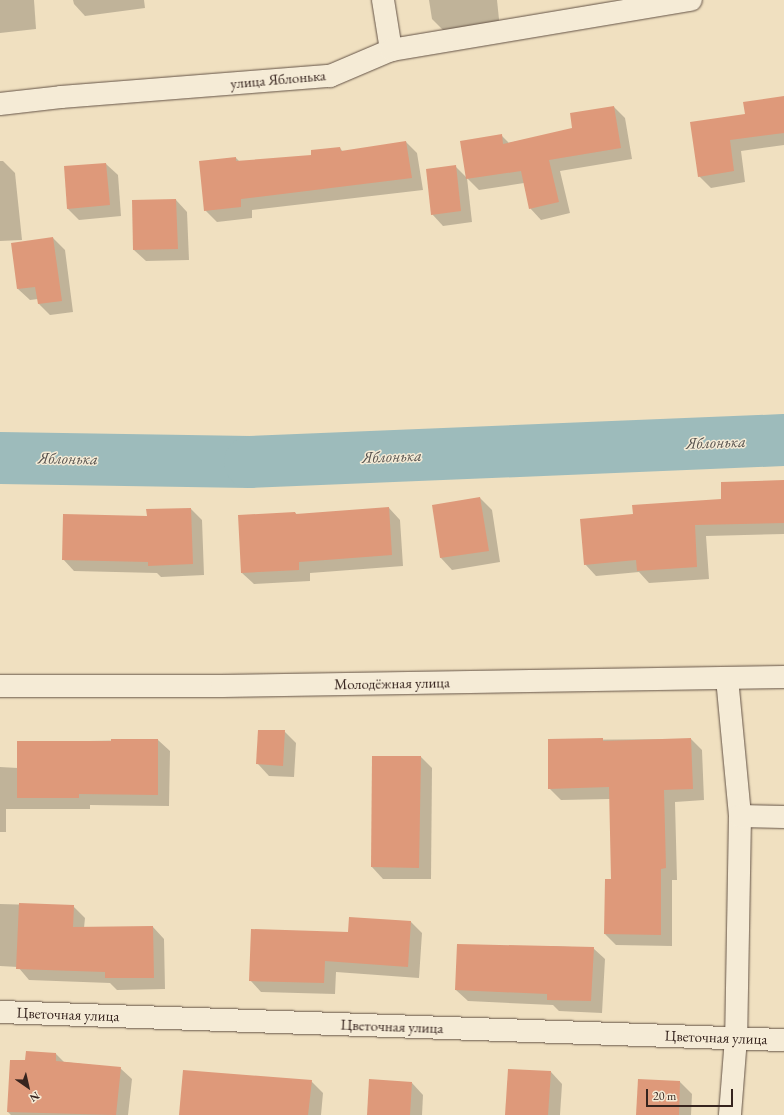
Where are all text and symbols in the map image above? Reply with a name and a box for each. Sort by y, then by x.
street label: улица Яблонька [229,66,327,92]
water label: Яблонька [686,432,746,454]
water label: Яблонька [362,446,422,468]
water label: Яблонька [38,449,98,469]
street label: Молодёжная улица [334,673,450,693]
street label: Цветочная улица [16,1003,120,1025]
street label: Цветочная улица [340,1015,444,1037]
street label: Цветочная улица [664,1026,768,1048]
north arrow [8,1067,48,1107]
scale bar [648,1081,735,1107]
text: 20 m [653,1088,676,1104]
text: N [27,1089,42,1105]

